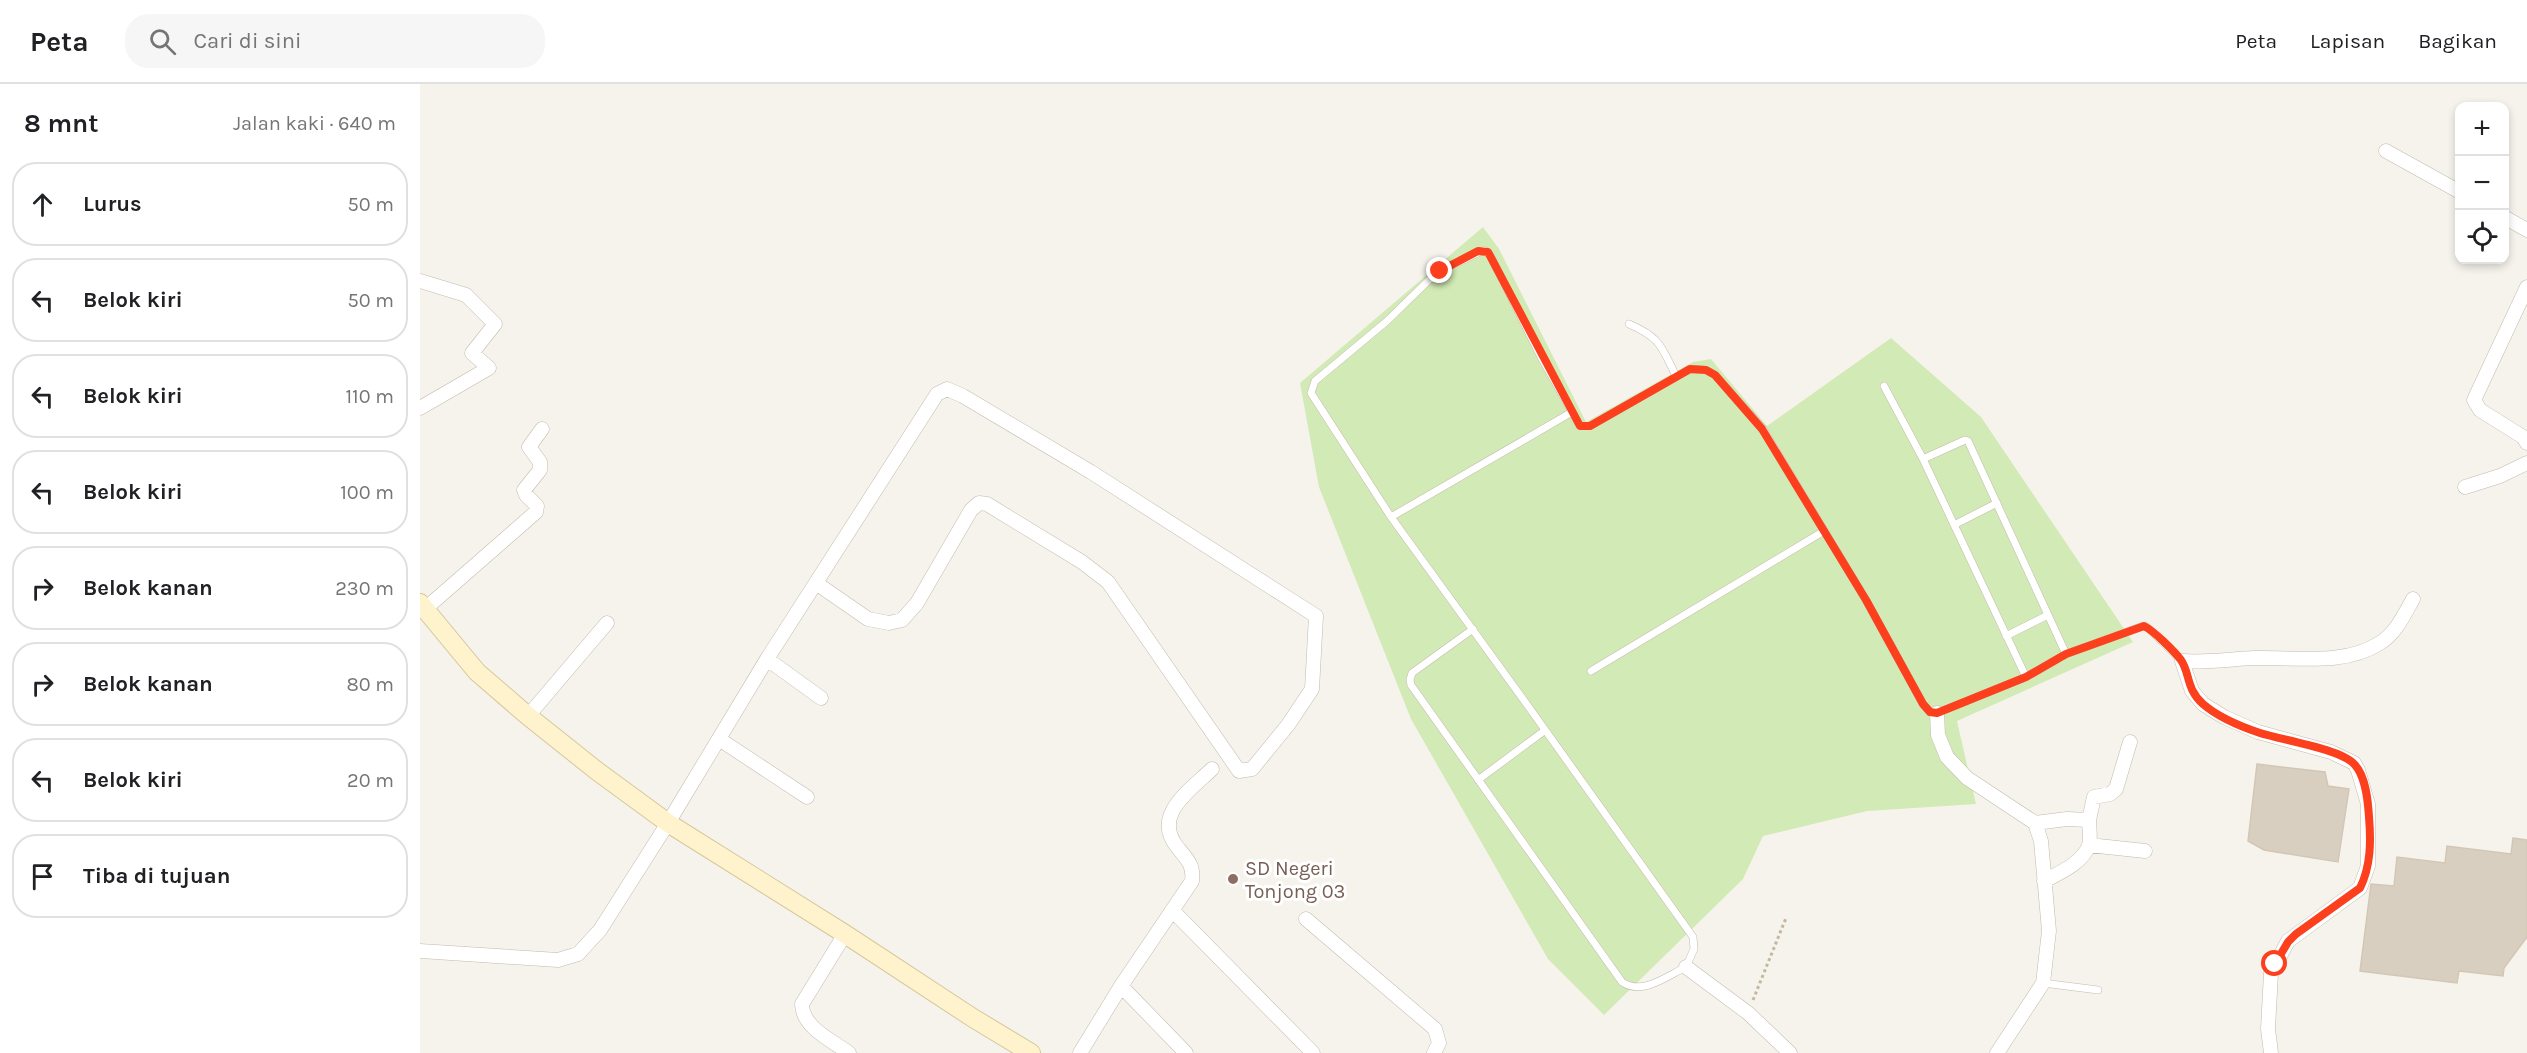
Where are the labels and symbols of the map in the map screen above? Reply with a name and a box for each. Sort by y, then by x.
route end [1426,257,1452,283]
place label: SD Negeri Tonjong 03 [1245,857,1345,903]
marker: SD Negeri Tonjong 03 [1226,872,1240,886]
route start [2261,950,2287,976]

